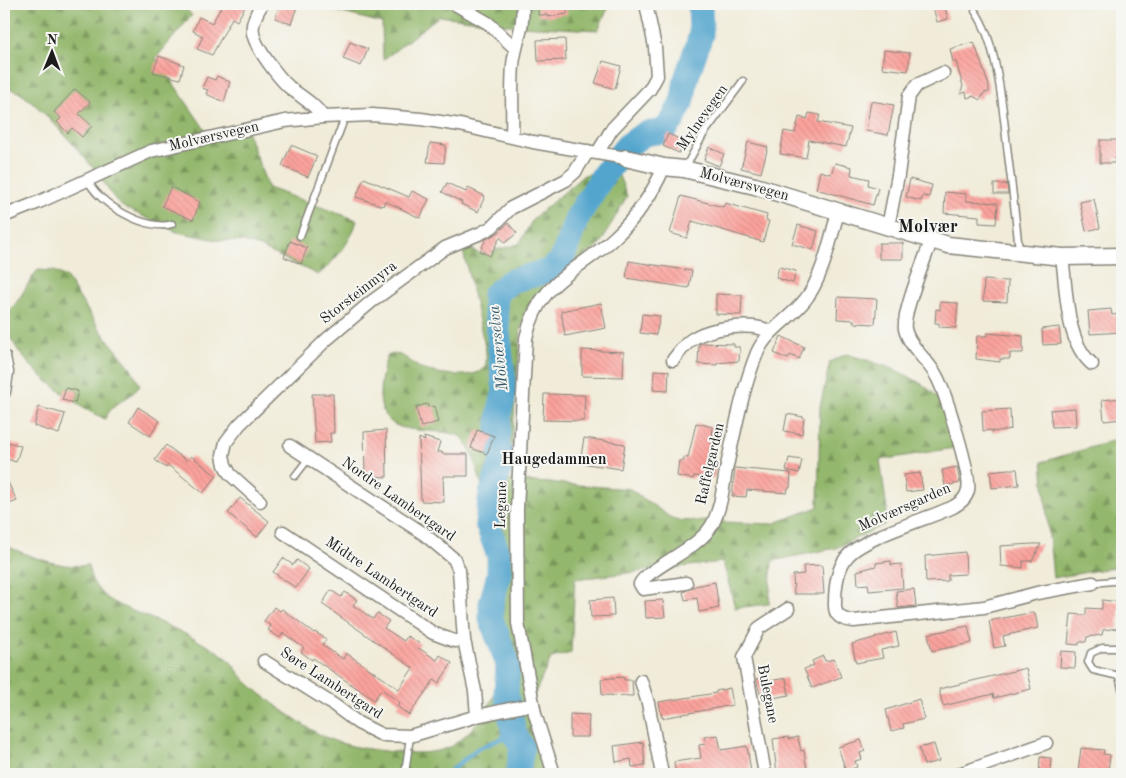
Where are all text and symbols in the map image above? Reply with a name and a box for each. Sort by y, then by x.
north arrow [28,28,78,78]
text: N [47,33,58,47]
street label: Mylnevegen [675,82,731,154]
street label: Molværsvegen [168,119,260,155]
street label: Molværsvegen [698,166,790,204]
district label: Molvær [898,218,958,236]
street label: Storsteinmyra [318,258,400,327]
water label: Molværselva [487,304,512,392]
street label: Raffelgarden [694,422,728,506]
district label: Haugedammen [501,452,607,468]
street label: Nordre Lambertgard [338,455,458,545]
street label: Legane [494,481,510,529]
street label: Molværsgarden [857,481,953,535]
street label: Midtre Lambertgard [322,535,440,621]
street label: Søre Lambertgard [277,645,385,723]
street label: Bulegane [754,663,780,725]

